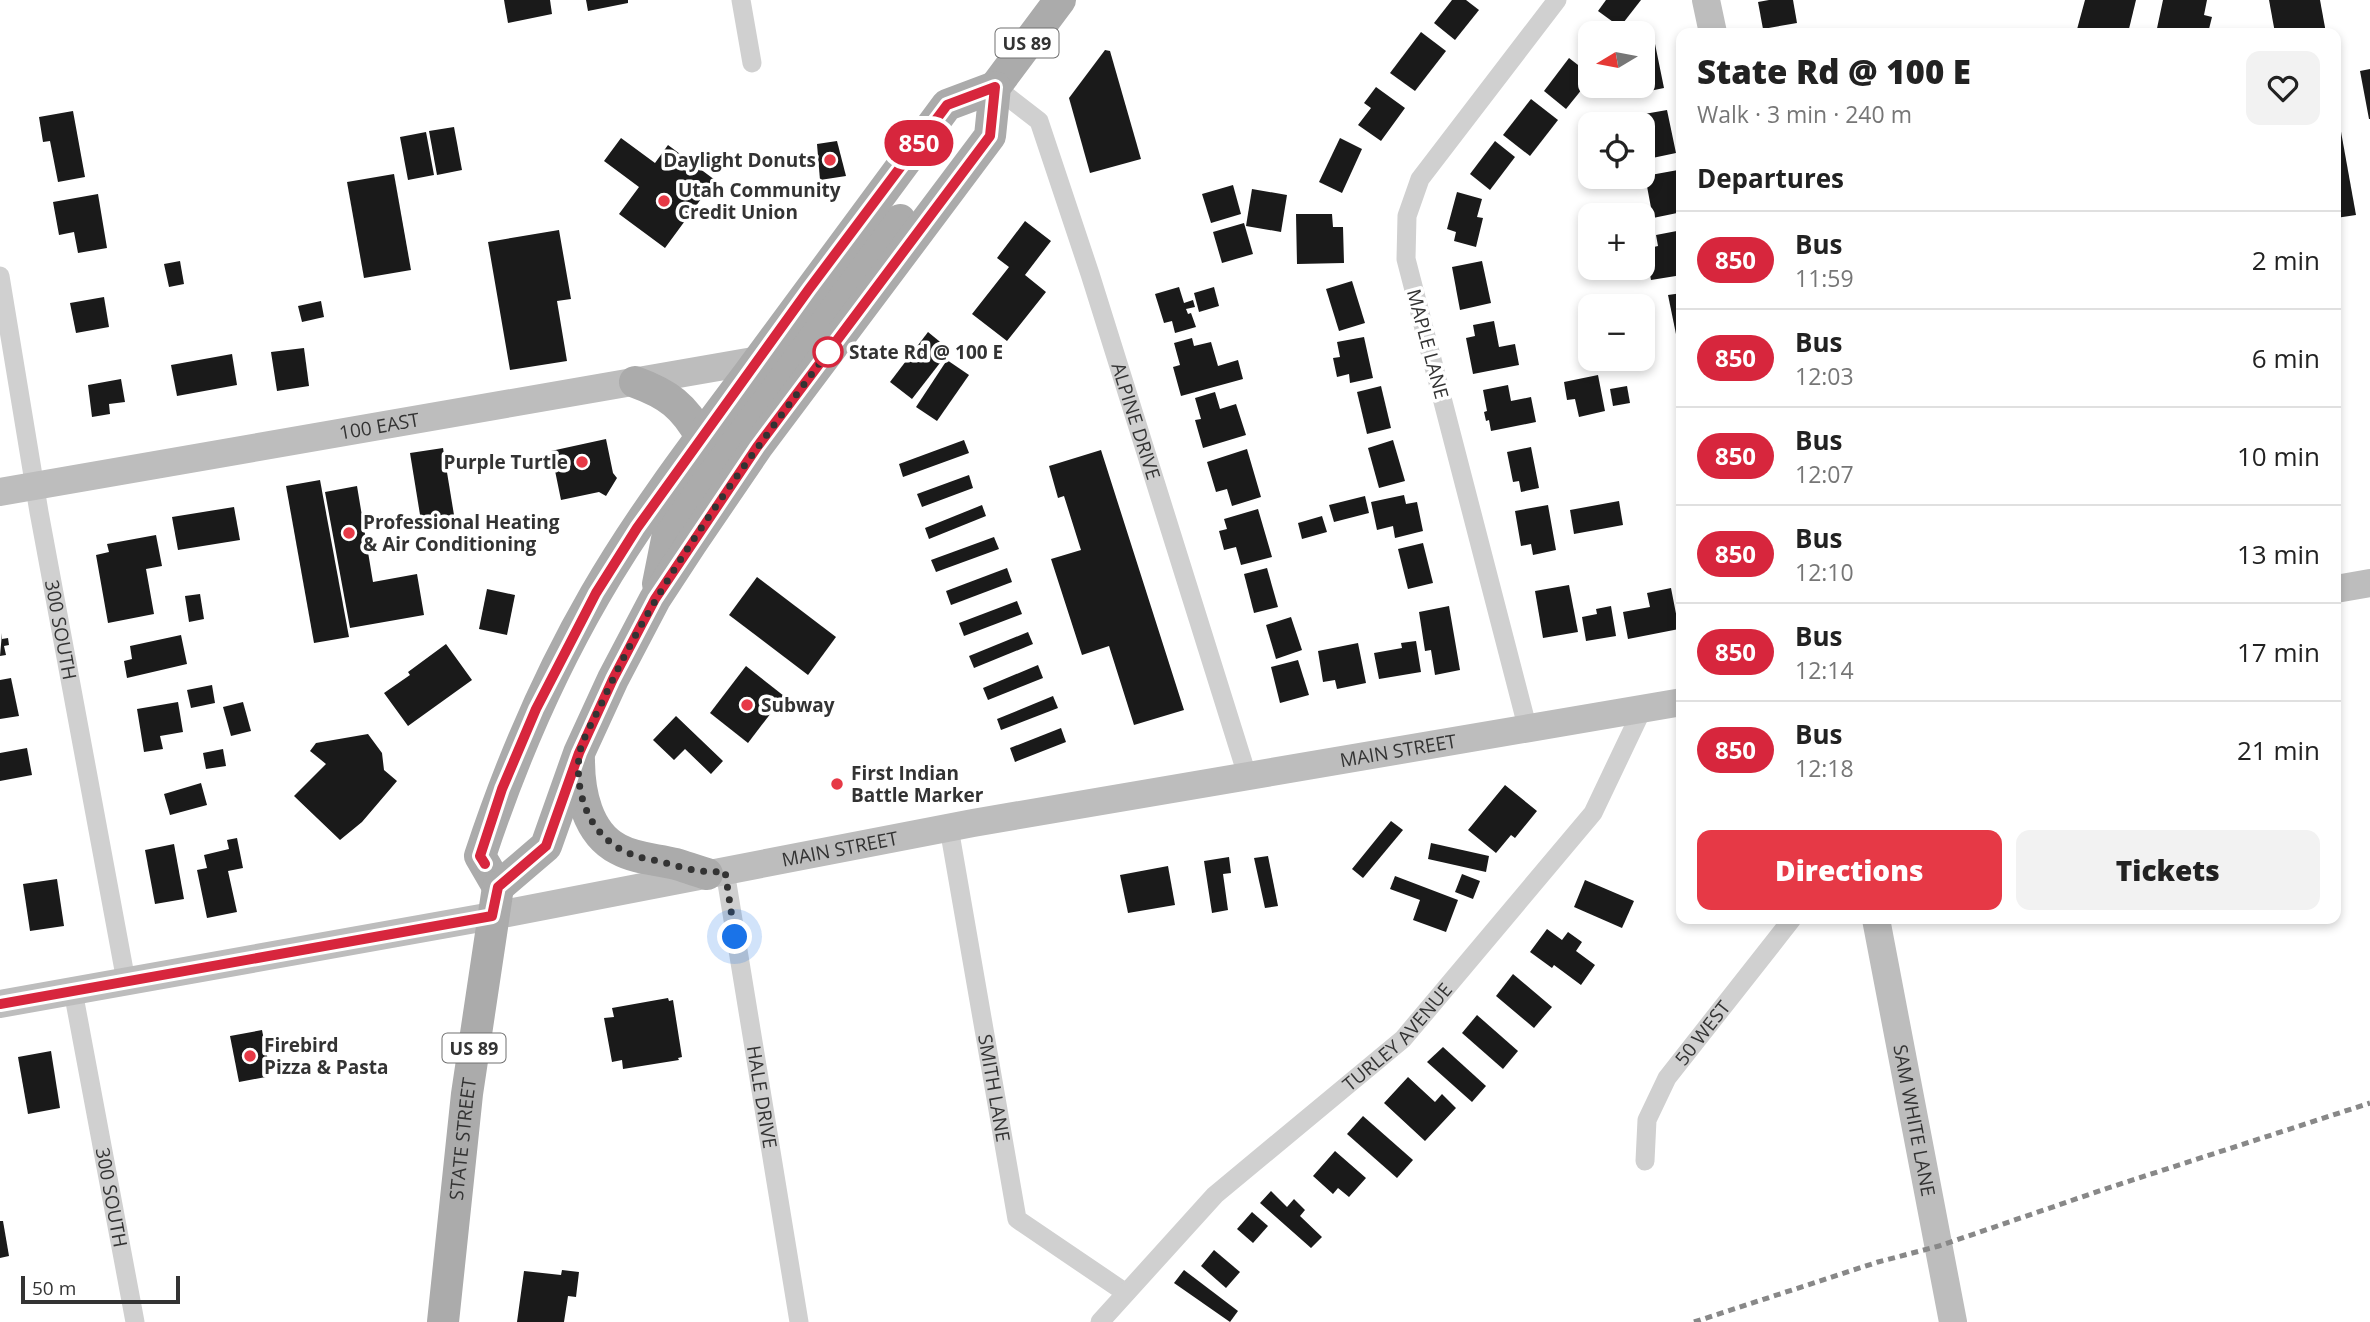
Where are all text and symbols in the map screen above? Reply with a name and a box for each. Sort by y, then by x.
north arrow [1578,21,1656,98]
map controls [1578,21,1655,371]
road number: US 89 [996,28,1058,58]
text: State Rd @ 100 E [1697,49,1971,94]
button: heart [2246,51,2320,125]
text: Walk · 3 min · 240 m [1697,98,1912,130]
button: locate [1578,112,1655,189]
line badge: 850 [879,120,959,166]
text: 850 [898,126,940,159]
place label: Daylight Donuts [663,147,816,173]
marker: Daylight Donuts [822,152,838,168]
text: Departures [1697,160,1844,196]
place label: Utah Community Credit Union [678,177,841,225]
marker: Utah Community Credit Union [656,193,672,209]
button: + [1578,203,1655,280]
text: Bus [1795,226,1842,262]
text: 2 min [2252,242,2320,278]
text: 850 [1715,243,1756,276]
text: 11:59 [1795,262,1854,294]
street label: MAPLE LANE [1401,286,1455,402]
button: − [1578,294,1655,371]
text: Bus [1795,324,1842,360]
marker: State Rd @ 100 E [813,337,843,367]
place label: State Rd @ 100 E [849,339,1003,365]
text: 6 min [2252,340,2320,376]
text: 850 [1715,341,1756,374]
street label: ALPINE DRIVE [1106,359,1167,483]
text: 12:03 [1795,360,1854,392]
street label: 100 EAST [337,406,422,446]
text: Bus [1795,422,1842,458]
text: 10 min [2237,438,2320,474]
text: 850 [1715,439,1756,472]
place label: Purple Turtle [444,449,568,475]
marker: Purple Turtle [574,454,590,470]
text: 12:07 [1795,458,1854,490]
place label: Professional Heating & Air Conditioning [363,509,560,557]
text: Bus [1795,520,1842,556]
marker: Professional Heating & Air Conditioning [341,525,357,541]
text: 13 min [2237,536,2320,572]
text: 850 [1715,537,1756,570]
text: 12:10 [1795,556,1854,588]
street label: 300 SOUTH [39,578,83,682]
text: Bus [1795,618,1842,654]
text: 17 min [2237,634,2320,670]
text: 850 [1715,635,1756,668]
text: 12:14 [1795,654,1854,686]
place label: Subway [761,692,835,718]
marker: Subway [739,697,755,713]
text: Bus [1795,716,1842,752]
street label: MAIN STREET [1338,728,1459,773]
text: 21 min [2237,732,2320,768]
text: 850 [1715,733,1756,766]
text: 12:18 [1795,752,1854,784]
place label: First Indian Battle Marker [851,760,984,808]
marker: First Indian Battle Marker [829,776,845,792]
street label: MAIN STREET [779,825,901,873]
button: Directions [1697,830,2002,910]
button: Tickets [2016,830,2320,910]
your location [717,919,752,954]
street label: TURLEY AVENUE [1337,977,1458,1097]
street label: 50 WEST [1669,995,1736,1071]
place label: Firebird Pizza & Pasta [264,1032,388,1080]
street label: SMITH LANE [972,1032,1016,1144]
road number: US 89 [442,1034,505,1063]
street label: SAM WHITE LANE [1887,1042,1942,1198]
street label: HALE DRIVE [741,1043,783,1150]
marker: Firebird Pizza & Pasta [242,1048,258,1064]
street label: STATE STREET [443,1075,482,1202]
street label: 300 SOUTH [90,1145,134,1249]
scale bar [21,1273,180,1305]
text: 50 m [32,1275,76,1301]

